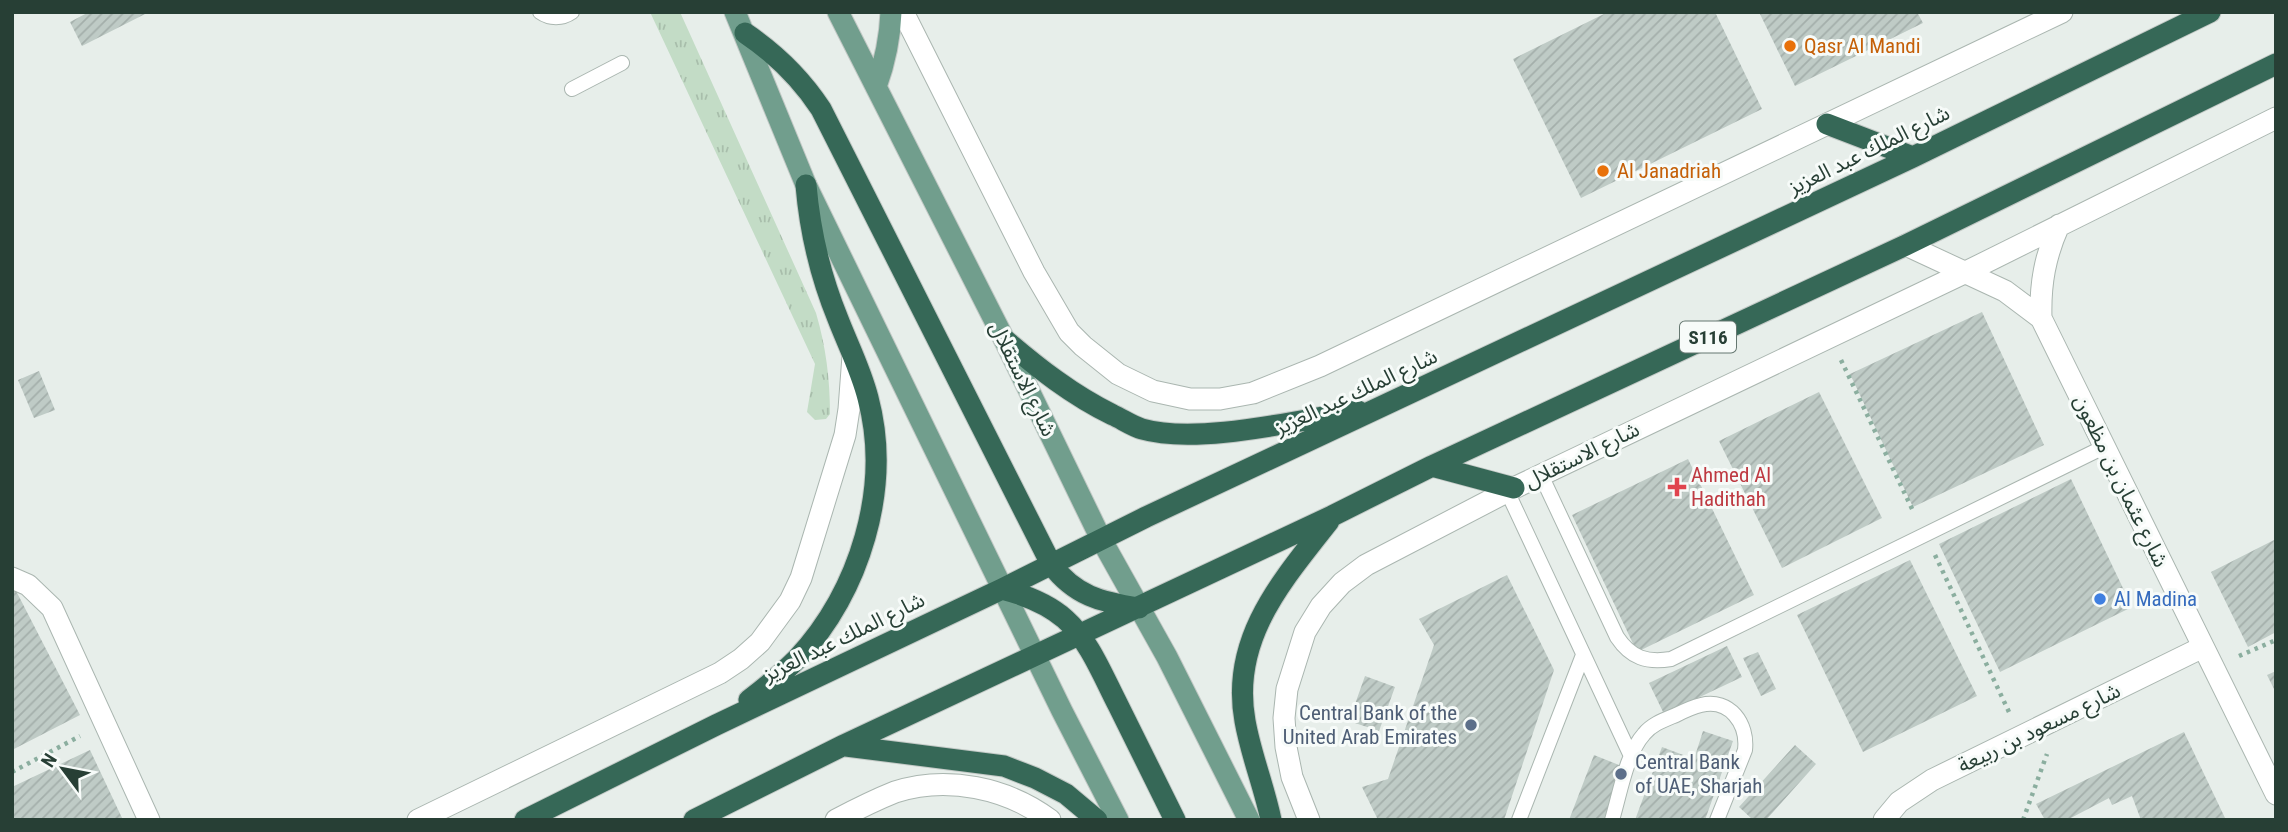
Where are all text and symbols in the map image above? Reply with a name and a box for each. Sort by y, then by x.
place label: Qasr Al Mandi [1804,34,1921,58]
marker: Qasr Al Mandi [1782,38,1798,54]
street label: شارع الملك عبد العزيز [1784,101,1955,203]
place label: Al Janadriah [1617,159,1721,183]
marker: Al Janadriah [1595,163,1611,179]
street label: شارع الاستقلال [982,318,1061,442]
road number: S116 [1680,322,1736,352]
street label: شارع الملك عبد العزيز [1270,344,1442,443]
street label: شارع عثمان بن مظعون [2066,391,2173,572]
street label: شارع الاستقلال [1521,417,1645,496]
place label: Ahmed Al Hadithah [1691,463,1771,511]
marker: Ahmed Al Hadithah [1669,479,1685,495]
place label: Al Madina [2114,587,2197,611]
street label: شارع الملك عبد العزيز [759,588,930,690]
marker: Al Madina [2092,591,2108,607]
street label: شارع مسعود بن ربيعة [1954,678,2125,780]
place label: Central Bank of the United Arab Emirates [1283,701,1457,749]
marker: Central Bank of the United Arab Emirates [1463,717,1479,733]
north arrow [28,734,98,804]
text: N [36,749,62,771]
place label: Central Bank of UAE, Sharjah [1635,750,1762,798]
marker: Central Bank of UAE, Sharjah [1613,766,1629,782]

